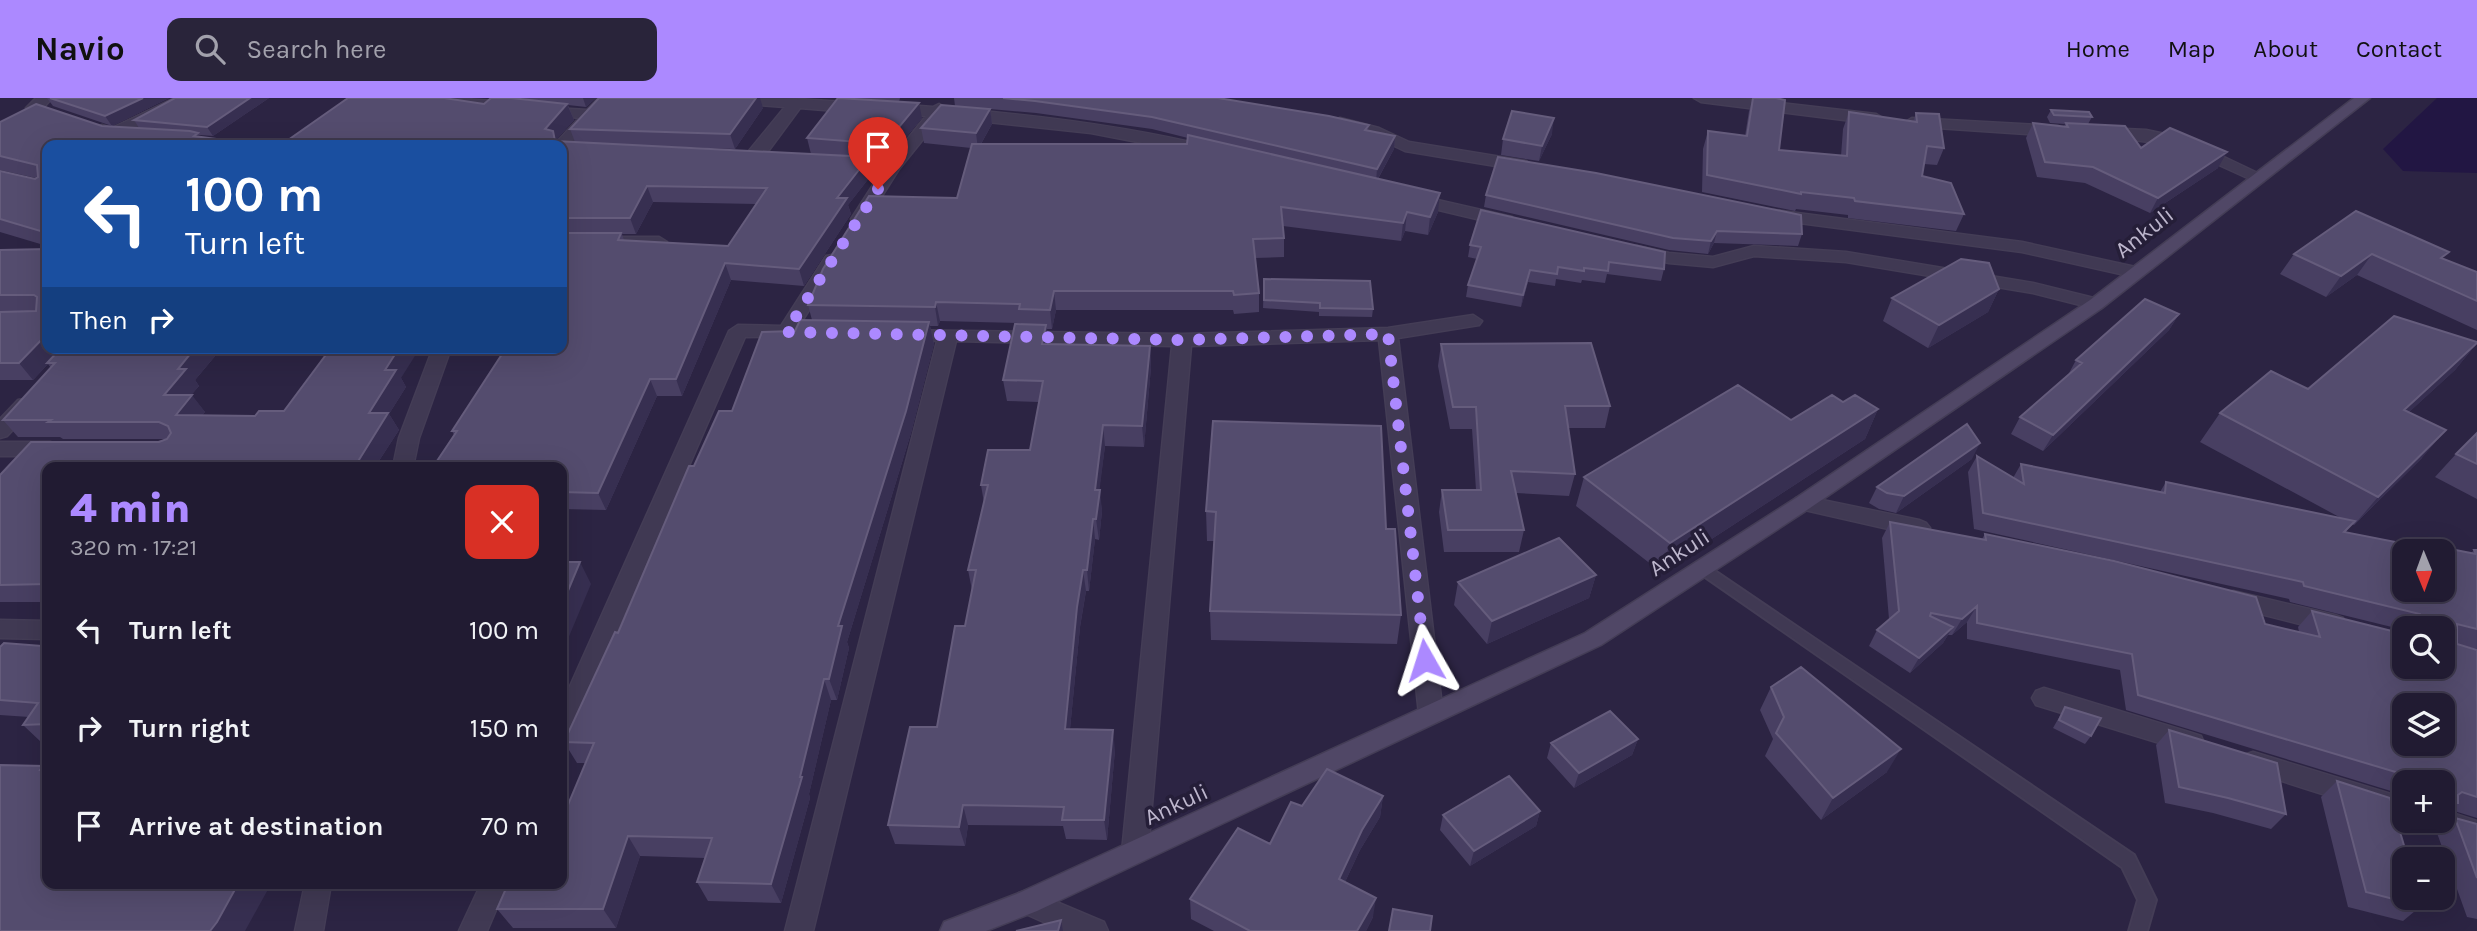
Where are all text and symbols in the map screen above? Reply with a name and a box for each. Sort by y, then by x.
search box [167,18,657,81]
text: Navio [35,30,125,68]
icon: search [191,30,229,68]
text: Search here [247,34,386,65]
text: Home [2066,35,2130,63]
text: Map [2168,35,2215,63]
text: About [2253,35,2318,63]
text: Contact [2356,35,2442,63]
pin [848,117,908,189]
icon: arrive [859,128,897,166]
text: 100 m [185,166,323,223]
icon: left [70,168,161,259]
street label: Ankuli [2109,201,2179,264]
text: Turn left [185,225,305,262]
icon: right [142,301,180,339]
text: Then [70,305,128,336]
text: 4 min [70,483,191,533]
button: close [465,485,539,559]
street label: Ankuli [1644,523,1715,582]
text: 320 m · 17:21 [70,534,197,561]
north arrow [2392,539,2455,602]
map controls [2392,539,2455,910]
icon: left [70,611,108,649]
text: Turn left [129,615,231,646]
text: 100 m [469,615,539,646]
button: search [2392,616,2455,679]
position arrow [1388,623,1462,697]
button: layers [2392,693,2455,756]
icon: right [70,709,108,747]
text: Turn right [129,713,250,744]
text: 150 m [470,713,539,744]
button: + [2392,770,2455,833]
street label: Ankuli [1140,778,1212,831]
icon: arrive [70,807,108,845]
text: Arrive at destination [129,811,383,842]
text: 70 m [481,811,539,842]
button: − [2392,847,2455,910]

